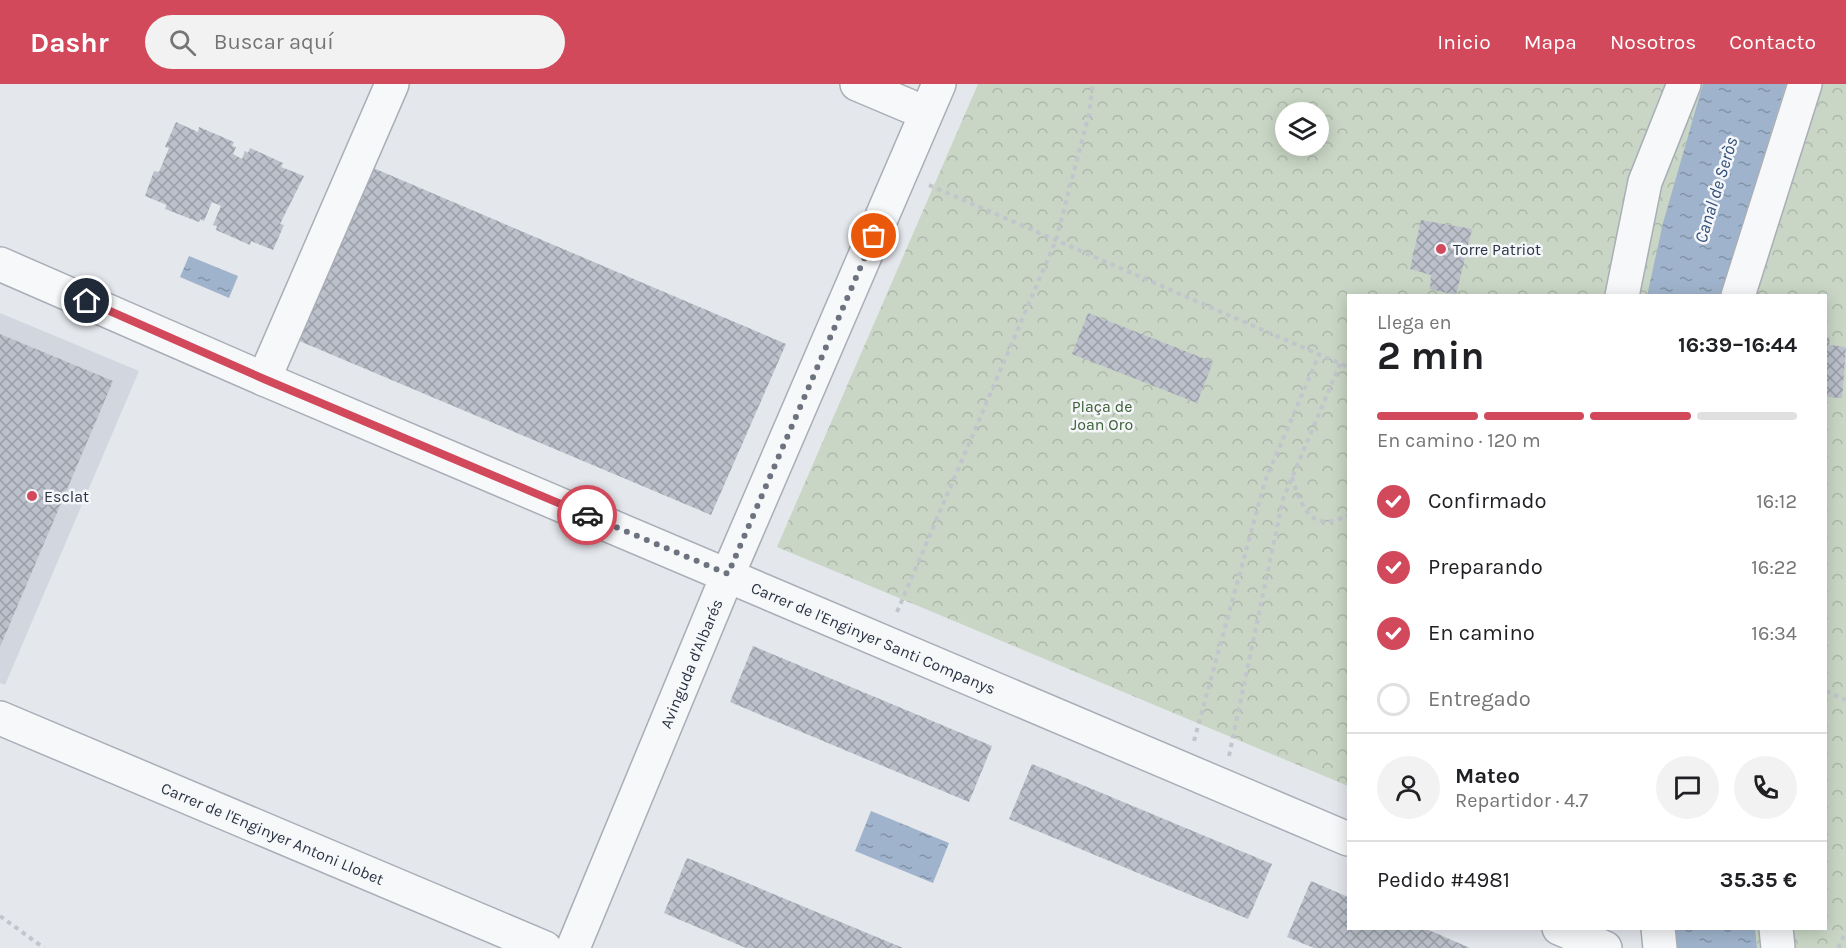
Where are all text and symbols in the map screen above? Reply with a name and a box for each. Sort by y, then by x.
search box [145,15,565,69]
text: Dashr [30,26,109,59]
icon: search [166,26,199,59]
text: Buscar aquí [214,29,334,55]
text: Inicio [1437,30,1491,54]
text: Mapa [1524,30,1577,54]
text: Nosotros [1610,30,1696,54]
text: Contacto [1729,30,1816,54]
map controls [1275,102,1329,156]
button: layers [1275,102,1329,156]
water label: Canal de Seròs [1689,134,1743,246]
pin [848,210,899,261]
icon: bag [857,219,890,252]
place label: Torre Patriot [1453,240,1541,259]
marker: Torre Patriot [1434,242,1448,256]
pin [61,275,112,326]
icon: home [70,284,103,317]
text: Llega en [1377,311,1452,334]
text: 16:39–16:44 [1678,332,1797,358]
text: 2 min [1377,333,1485,379]
park label: Plaça de Joan Oro [1071,397,1133,434]
text: En camino · 120 m [1377,429,1541,452]
courier [557,485,617,545]
icon: check [1377,485,1410,518]
place label: Esclat [44,487,89,506]
text: Confirmado [1428,488,1547,514]
marker: Esclat [25,489,39,503]
text: 16:12 [1756,490,1797,513]
icon: car [571,499,604,532]
icon: check [1377,551,1410,584]
text: Preparando [1428,554,1543,580]
text: 16:22 [1751,556,1797,579]
street label: Carrer de l'Enginyer Santi Companys [748,577,998,698]
street label: Avinguda d'Albarés [656,596,726,731]
icon: check [1377,617,1410,650]
text: En camino [1428,620,1535,646]
text: 16:34 [1751,622,1797,645]
text: Entregado [1428,686,1531,712]
button: person [1377,756,1440,819]
button: chat [1656,756,1719,819]
button: phone [1734,756,1797,819]
text: Mateo [1455,763,1520,789]
street label: Carrer de l'Enginyer Antoni Llobet [158,778,387,888]
text: Repartidor · 4.7 [1455,789,1588,812]
text: Pedido #4981 [1377,867,1510,893]
text: 35.35 € [1720,867,1797,893]

